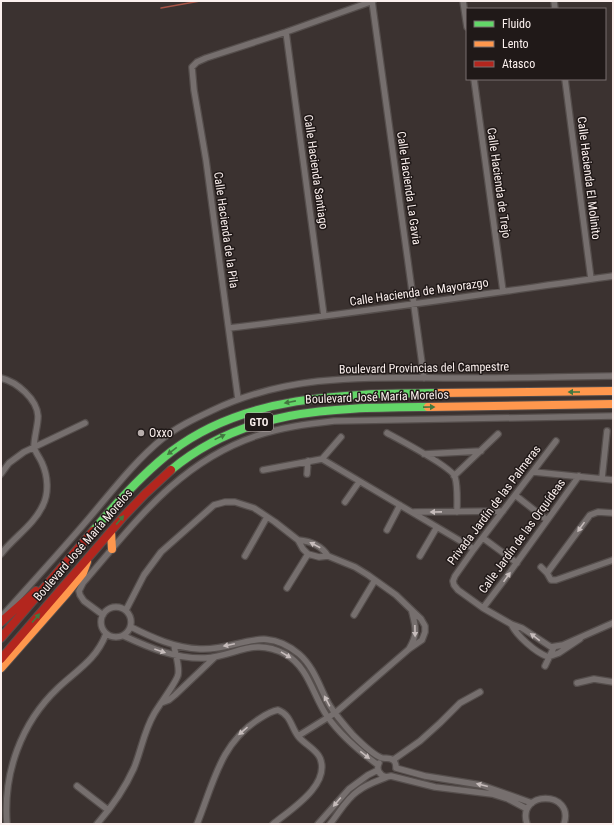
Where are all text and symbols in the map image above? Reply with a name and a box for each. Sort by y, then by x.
legend [466,8,606,80]
text: Fluido [502,17,531,31]
text: Lento [502,37,529,51]
text: Atasco [502,57,535,71]
street label: Calle Hacienda Santiago [301,114,331,230]
street label: Calle Hacienda El Molinito [575,116,603,240]
street label: Calle Hacienda de Trejo [484,127,514,239]
street label: Calle Hacienda La Gavia [394,130,424,246]
street label: Calle Hacienda de la Pila [211,171,241,289]
street label: Calle Hacienda de Mayorazgo [349,275,489,309]
street label: Boulevard Provincias del Campestre [339,360,510,376]
street label: Boulevard José María Morelos [305,387,449,407]
one-way arrow [567,389,580,395]
one-way arrow [284,399,297,405]
one-way arrow [423,404,436,410]
road number: GTO [245,413,273,431]
place label: Oxxo [149,426,173,440]
marker: Oxxo [136,428,146,438]
one-way arrow [214,434,225,440]
street label: Privada Jardín de las Palmeras [444,442,544,568]
one-way arrow [166,447,177,456]
street label: Calle Jardín de las Orquídeas [476,476,568,596]
street label: Boulevard José María Morelos [31,486,135,604]
one-way arrow [429,509,442,515]
one-way arrow [116,515,125,525]
one-way arrow [577,522,585,532]
one-way arrow [309,542,321,548]
one-way arrow [503,572,511,582]
one-way arrow [31,613,40,624]
one-way arrow [412,625,418,638]
one-way arrow [530,633,541,641]
one-way arrow [222,643,235,649]
one-way arrow [154,648,166,654]
one-way arrow [280,651,292,658]
one-way arrow [324,695,331,707]
one-way arrow [238,726,248,735]
one-way arrow [359,751,370,760]
one-way arrow [475,782,488,788]
one-way arrow [332,797,341,808]

